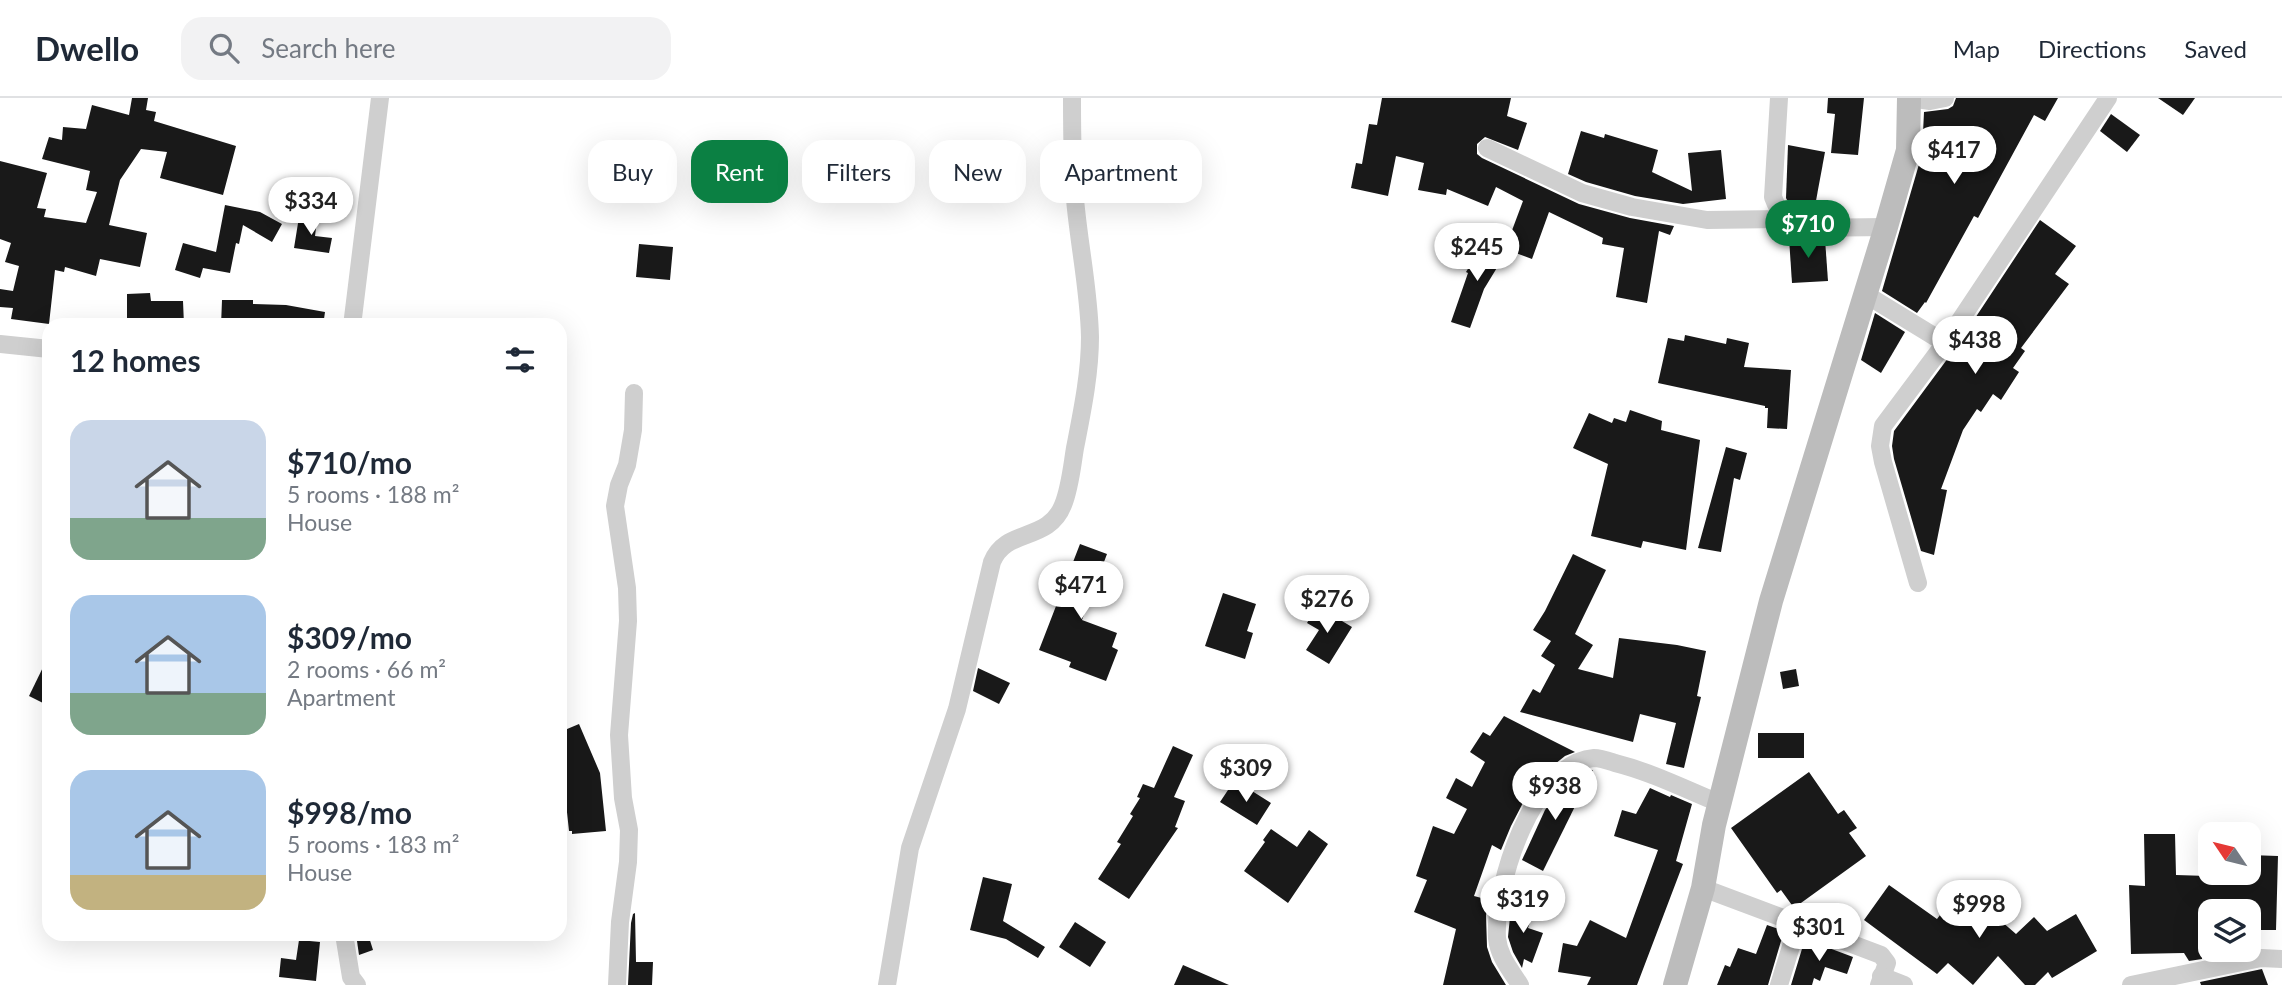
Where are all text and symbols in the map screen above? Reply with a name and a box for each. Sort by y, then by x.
search box [181,17,671,80]
text: Dwello [35,28,139,68]
icon: search [205,29,243,67]
text: Search here [261,32,395,64]
text: Map [1953,34,2000,63]
text: Directions [2038,34,2146,63]
text: Saved [2184,34,2247,63]
pin: $417 [1913,126,1995,186]
text: $417 [1927,135,1981,163]
chip: Buy [588,140,677,203]
chip: Rent [691,140,788,203]
chip: Filters [802,140,915,203]
chip: New [929,140,1026,203]
chip: Apartment [1040,140,1202,203]
pin: $334 [270,178,352,237]
text: $334 [284,186,338,214]
pin: $710 [1767,200,1849,260]
text: $710 [1781,209,1835,237]
pin: $245 [1436,223,1518,283]
text: $245 [1450,232,1504,260]
pin: $438 [1934,316,2016,376]
text: $438 [1948,325,2002,353]
icon: filters [501,341,539,379]
text: 12 homes [70,342,201,378]
text: $710/mo [287,444,412,480]
icon: home [126,448,210,532]
text: 5 rooms · 188 m² [287,480,459,508]
text: House [287,508,352,536]
pin: $471 [1040,561,1122,621]
text: $471 [1054,570,1108,598]
pin: $276 [1286,575,1368,635]
text: $276 [1300,584,1354,612]
text: $309/mo [287,619,412,655]
icon: home [126,623,210,707]
text: 2 rooms · 66 m² [287,655,446,683]
text: Apartment [287,683,395,711]
pin: $309 [1205,744,1287,804]
text: $309 [1219,753,1273,781]
pin: $938 [1514,762,1596,822]
text: $938 [1528,771,1582,799]
text: $998/mo [287,794,412,830]
icon: home [126,798,210,882]
north arrow [2198,822,2261,886]
map controls [2198,822,2261,962]
text: 5 rooms · 183 m² [287,830,459,858]
text: House [287,858,352,886]
pin: $319 [1482,876,1564,935]
pin: $998 [1938,880,2020,940]
text: $319 [1496,884,1550,912]
text: $998 [1952,889,2006,917]
button: layers [2198,899,2261,962]
pin: $301 [1778,904,1860,963]
text: $301 [1792,912,1846,940]

